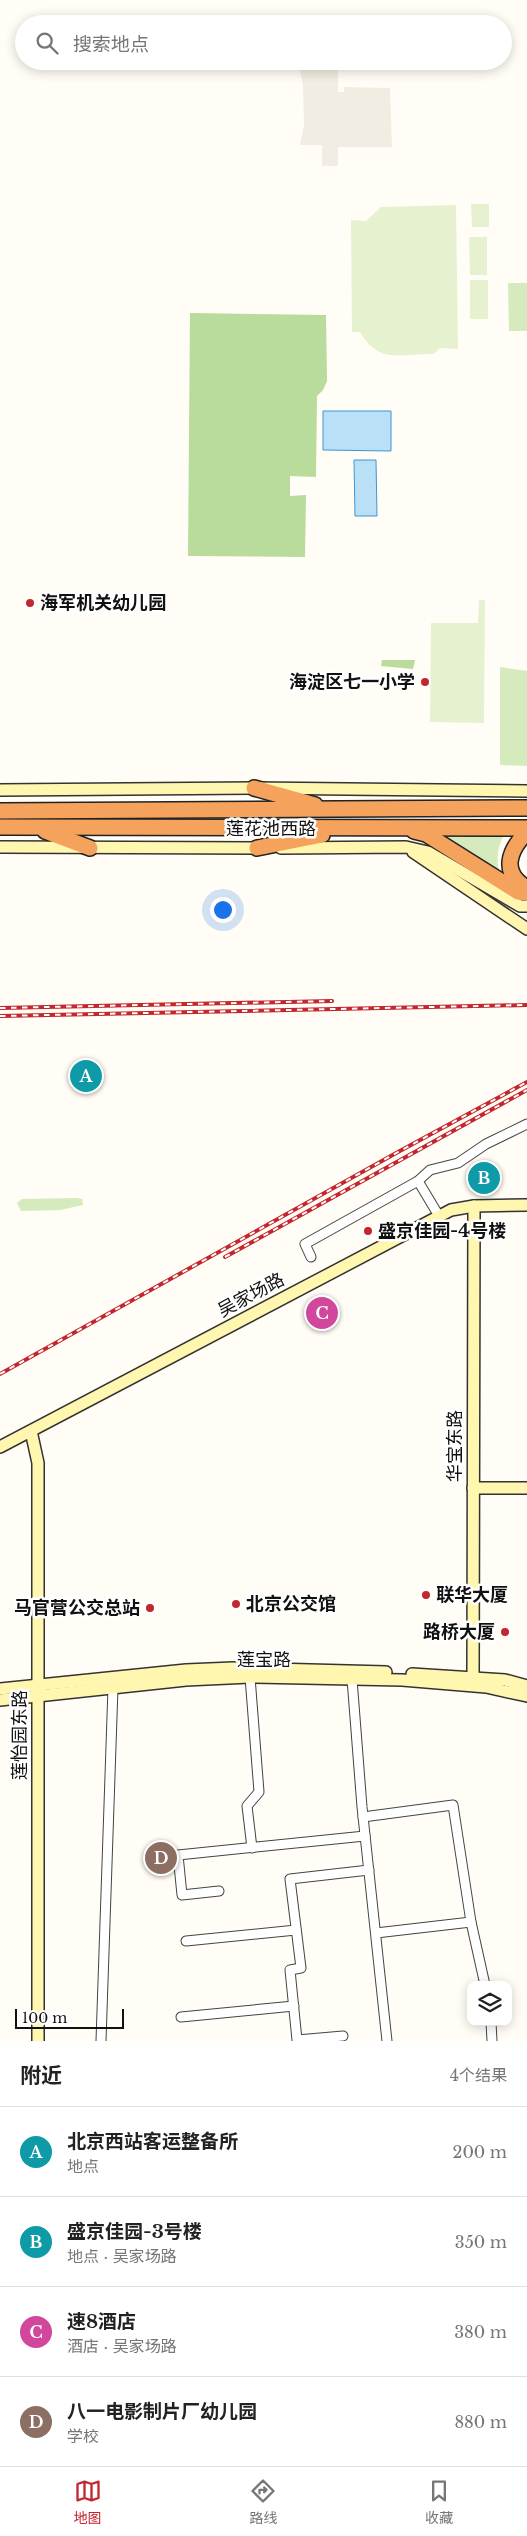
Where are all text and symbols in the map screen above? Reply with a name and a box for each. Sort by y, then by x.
search box [15,15,512,70]
icon: search [33,29,61,57]
text: 搜索地点 [73,33,149,56]
place label: 海军机关幼儿园 [40,592,166,614]
marker: 海军机关幼儿园 [24,597,36,609]
place label: 海淀区七一小学 [289,671,415,693]
marker: 海淀区七一小学 [419,676,431,688]
street label: 莲花池西路 [226,818,316,840]
your location [210,897,236,923]
pin: A [70,1057,102,1095]
pin: B [468,1159,500,1197]
place label: 盛京佳园-4号楼 [378,1220,506,1242]
marker: 盛京佳园-4号楼 [362,1225,374,1237]
street label: 吴家场路 [214,1268,288,1322]
pin: C [306,1294,338,1332]
street label: 华宝东路 [444,1410,466,1482]
place label: 联华大厦 [436,1584,508,1606]
marker: 联华大厦 [420,1589,432,1601]
place label: 北京公交馆 [246,1593,336,1615]
place label: 马官营公交总站 [14,1597,140,1619]
marker: 北京公交馆 [230,1598,242,1610]
marker: 马官营公交总站 [144,1602,156,1614]
place label: 路桥大厦 [423,1621,495,1643]
marker: 路桥大厦 [499,1626,511,1638]
street label: 莲宝路 [237,1649,291,1671]
street label: 莲怡园东路 [9,1690,31,1780]
pin: D [145,1839,177,1877]
map controls [467,1981,512,2026]
button: layers [467,1981,512,2026]
scale bar [15,2006,124,2029]
text: 100 m [22,2009,67,2027]
text: 附近 [20,2063,62,2089]
text: 4个结果 [450,2065,507,2085]
text: 北京西站客运整备所 [67,2130,238,2153]
text: A [30,2142,42,2162]
text: 200 m [453,2142,507,2162]
text: 地点 [67,2156,99,2176]
text: 盛京佳园-3号楼 [67,2220,202,2243]
text: B [30,2232,42,2252]
text: 350 m [455,2232,507,2252]
text: 地点 · 吴家场路 [67,2246,177,2266]
text: 速8酒店 [67,2310,136,2333]
text: C [29,2322,43,2342]
text: 380 m [454,2322,507,2342]
text: 酒店 · 吴家场路 [67,2336,177,2356]
text: 八一电影制片厂幼儿园 [67,2400,257,2423]
text: D [29,2412,43,2432]
text: 880 m [454,2412,507,2432]
text: 学校 [67,2426,99,2446]
tab: 地图 [74,2477,102,2527]
tab: 路线 [249,2477,277,2527]
tab: 收藏 [425,2477,453,2527]

